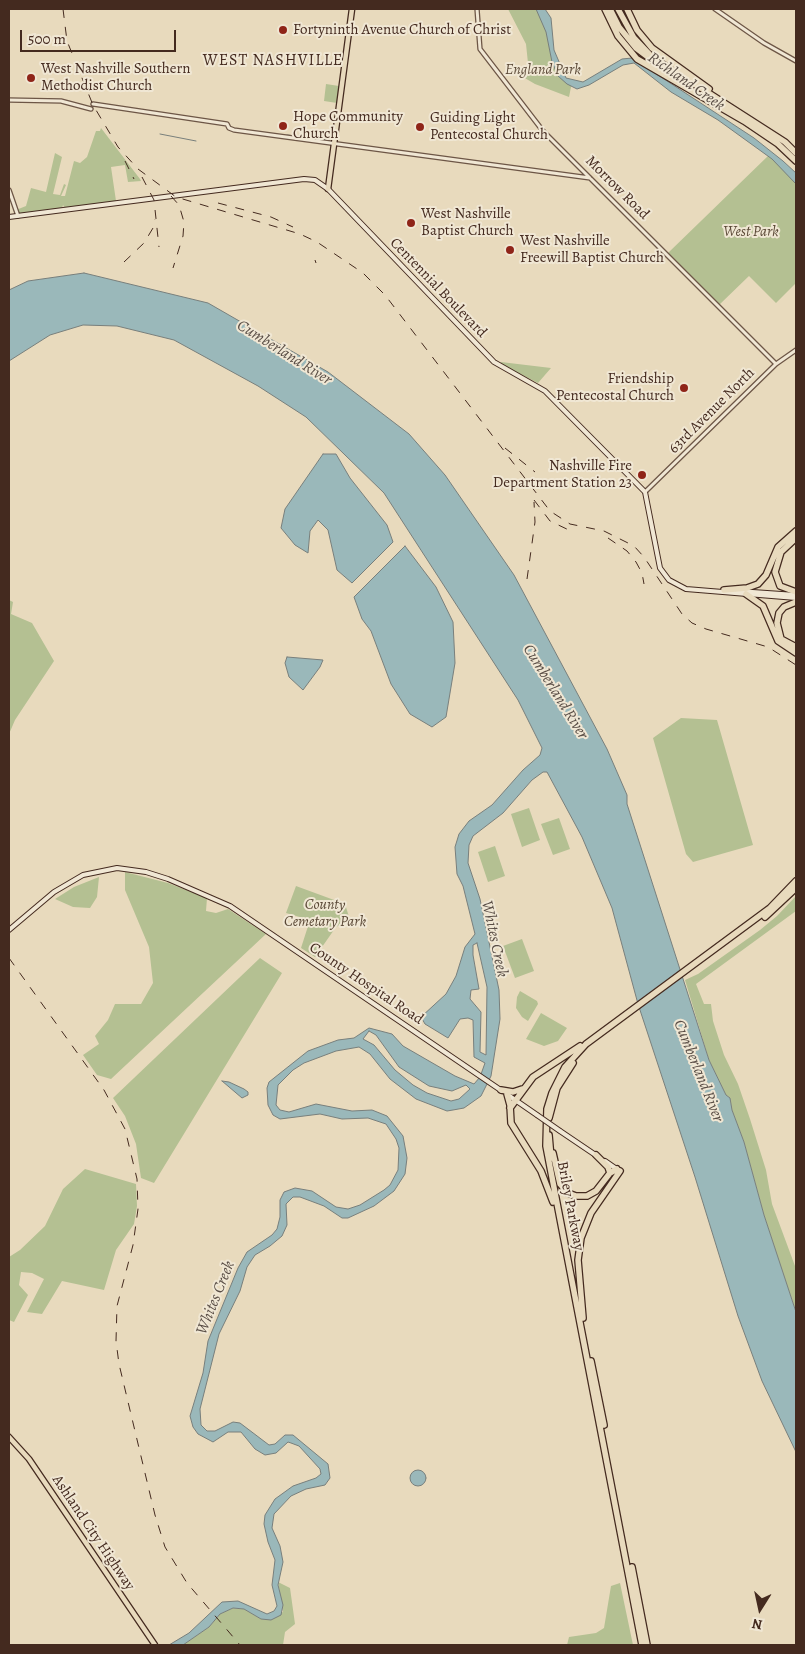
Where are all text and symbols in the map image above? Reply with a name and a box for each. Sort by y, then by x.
scale bar [22,20,179,52]
place label: Fortyninth Avenue Church of Christ [293,21,511,39]
marker: Fortyninth Avenue Church of Christ [277,24,289,36]
text: 500 m [28,29,66,49]
water label: Richland Creek [644,48,728,116]
district label: WEST NASHVILLE [201,51,345,71]
place label: West Nashville Southern Methodist Church [41,60,191,95]
park label: England Park [505,61,581,79]
marker: West Nashville Southern Methodist Church [25,72,37,84]
place label: Hope Community Church [293,108,403,143]
place label: Guiding Light Pentecostal Church [430,109,548,144]
marker: Hope Community Church [277,120,289,132]
marker: Guiding Light Pentecostal Church [414,121,426,133]
street label: Morrow Road [581,152,653,224]
place label: West Nashville Baptist Church [421,205,513,240]
marker: West Nashville Baptist Church [405,217,417,229]
park label: West Park [723,223,779,241]
place label: West Nashville Freewill Baptist Church [520,232,664,267]
street label: Centennial Boulevard [386,234,490,342]
marker: West Nashville Freewill Baptist Church [504,244,516,256]
water label: Cumberland River [233,316,335,390]
street label: 63rd Avenue North [665,364,759,458]
place label: Friendship Pentecostal Church [556,370,674,405]
marker: Friendship Pentecostal Church [678,382,690,394]
place label: Nashville Fire Department Station 23 [493,457,632,492]
marker: Nashville Fire Department Station 23 [636,469,648,481]
water label: Cumberland River [518,641,592,743]
park label: County Cemetary Park [284,896,366,931]
water label: Whites Creek [477,899,511,979]
street label: County Hospital Road [305,939,427,1029]
water label: Cumberland River [669,1017,727,1125]
street label: Briley Parkway [553,1160,587,1252]
water label: Whites Creek [193,1258,239,1338]
street label: Ashland City Highway [48,1472,138,1594]
north arrow [735,1584,785,1634]
text: N [751,1614,764,1635]

